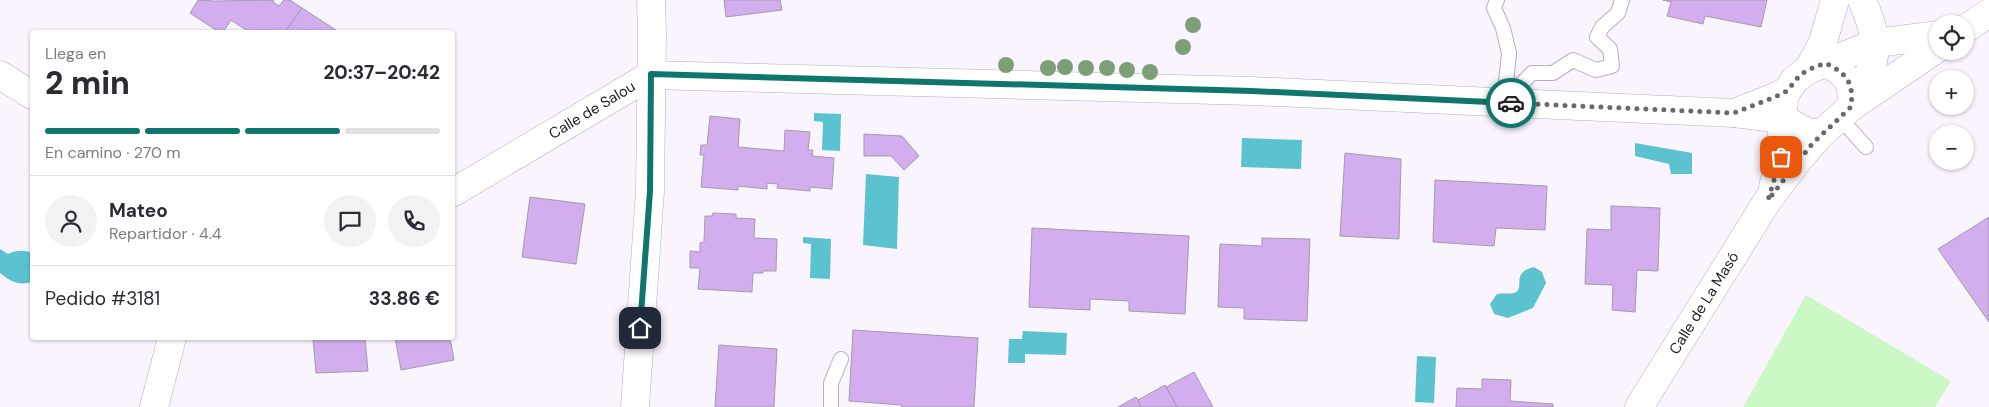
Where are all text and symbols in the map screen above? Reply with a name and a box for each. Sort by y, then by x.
map controls [1929,15,1974,170]
button: locate [1929,15,1974,60]
text: Llega en [45,43,106,64]
text: 20:37–20:42 [323,60,440,85]
text: 2 min [45,62,130,104]
button: + [1929,70,1974,115]
street label: Calle de Salou [545,76,639,144]
courier [1486,78,1536,128]
icon: car [1497,89,1525,117]
button: − [1929,125,1974,170]
pin [1760,136,1802,178]
text: En camino · 270 m [45,142,181,163]
icon: bag [1767,143,1795,171]
button: person [45,195,97,247]
button: chat [324,195,376,247]
button: phone [388,195,440,247]
text: Mateo [109,198,168,223]
text: Repartidor · 4.4 [109,223,222,244]
street label: Calle de La Masó [1664,248,1744,358]
text: Pedido #3181 [45,286,160,311]
text: 33.86 € [369,286,440,311]
pin [619,307,661,349]
icon: home [626,314,654,342]

